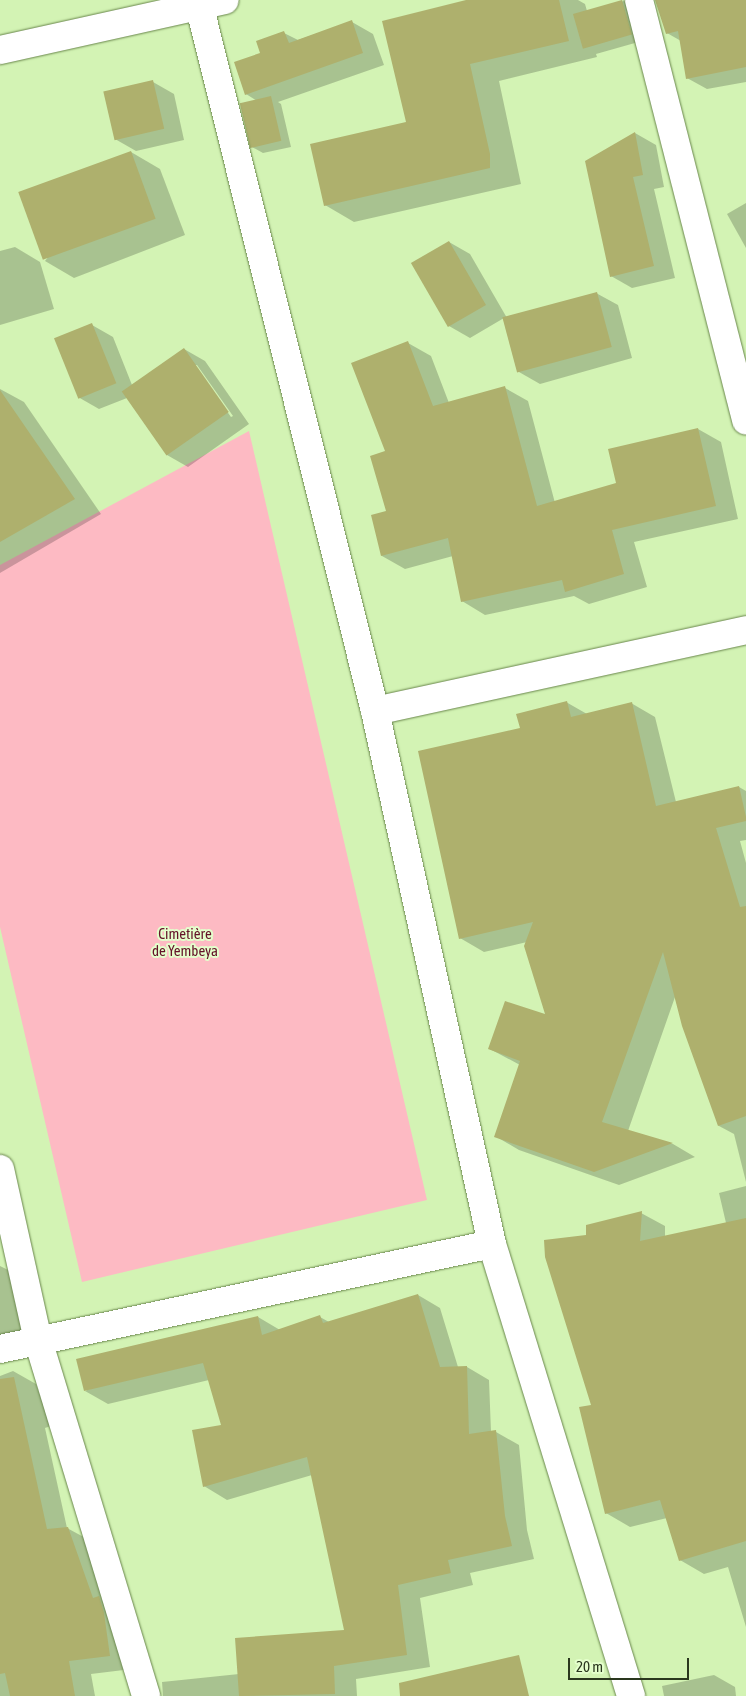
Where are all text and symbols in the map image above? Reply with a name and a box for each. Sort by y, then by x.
park label: Cimetière de Yembeya [152,924,218,959]
scale bar [571,1648,692,1680]
text: 20 m [576,1658,603,1675]

